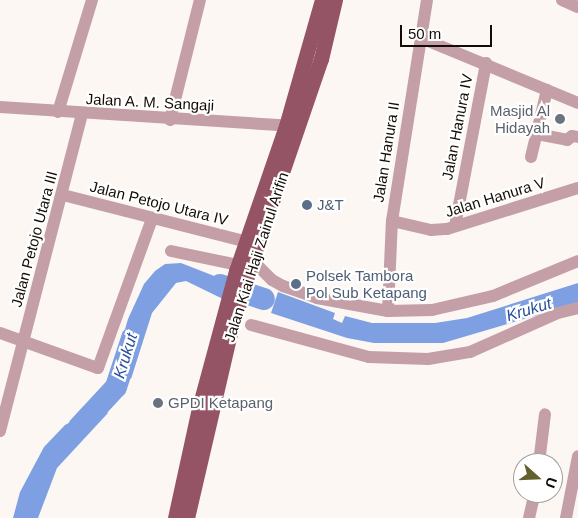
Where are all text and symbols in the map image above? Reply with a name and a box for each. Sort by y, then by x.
scale bar [403,15,496,47]
text: 50 m [408,25,441,42]
street label: Jalan Hanura IV [438,72,476,182]
street label: Jalan A. M. Sangaji [85,90,215,114]
street label: Jalan Hanura II [369,100,403,204]
place label: Masjid Al Hidayah [489,101,550,136]
marker: Masjid Al Hidayah [554,113,566,125]
street label: Jalan Petojo Utara III [7,169,61,309]
street label: Jalan Kiai Haji Zainul Arifin [220,169,292,345]
street label: Jalan Hanura V [443,173,547,221]
street label: Jalan Petojo Utara IV [88,177,230,229]
place label: J&T [317,196,344,214]
marker: J&T [301,199,313,211]
place label: Polsek Tambora Pol Sub Ketapang [306,266,427,301]
marker: Polsek Tambora Pol Sub Ketapang [290,278,302,290]
water label: Krukut [504,294,554,326]
water label: Krukut [110,331,142,381]
place label: GPDI Ketapang [168,394,273,412]
marker: GPDI Ketapang [152,397,164,409]
north arrow [513,453,563,503]
text: U [542,475,560,490]

